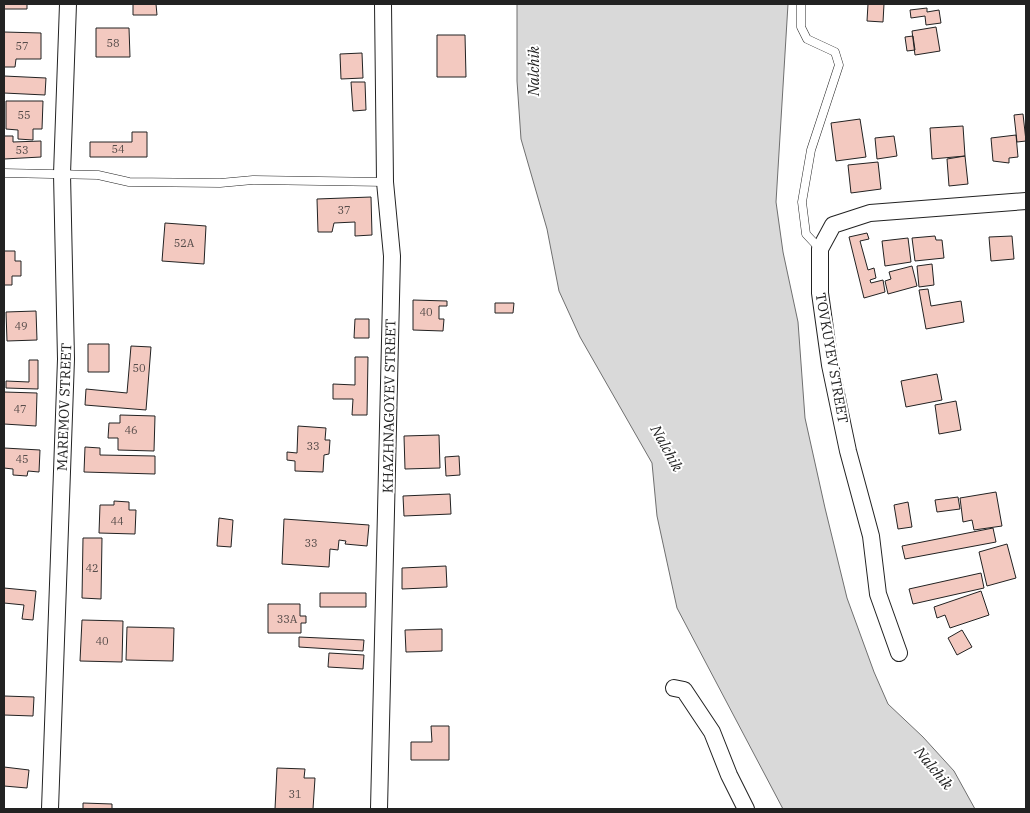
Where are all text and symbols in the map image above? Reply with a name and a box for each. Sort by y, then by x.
house number: 58 [106,36,120,50]
house number: 57 [15,39,29,53]
water label: Nalchik [524,46,543,97]
house number: 55 [17,108,31,122]
house number: 54 [111,142,125,156]
house number: 53 [15,143,29,157]
house number: 37 [337,203,351,217]
house number: 52А [174,236,195,250]
street label: TOVKUYEV STREET [812,291,852,425]
house number: 40 [419,305,433,319]
house number: 49 [14,319,28,333]
street label: KHAZHNAGOYEV STREET [378,319,400,493]
street label: MAREMOV STREET [53,343,75,471]
house number: 50 [132,361,146,375]
house number: 47 [13,402,27,416]
water label: Nalchik [646,421,687,475]
house number: 46 [124,423,138,437]
house number: 33 [306,439,320,453]
house number: 45 [15,452,29,466]
house number: 44 [110,514,124,528]
house number: 33 [304,536,318,550]
house number: 42 [85,561,99,575]
house number: 33А [277,612,298,626]
house number: 40 [95,634,109,648]
water label: Nalchik [910,742,957,793]
house number: 31 [288,787,302,801]

